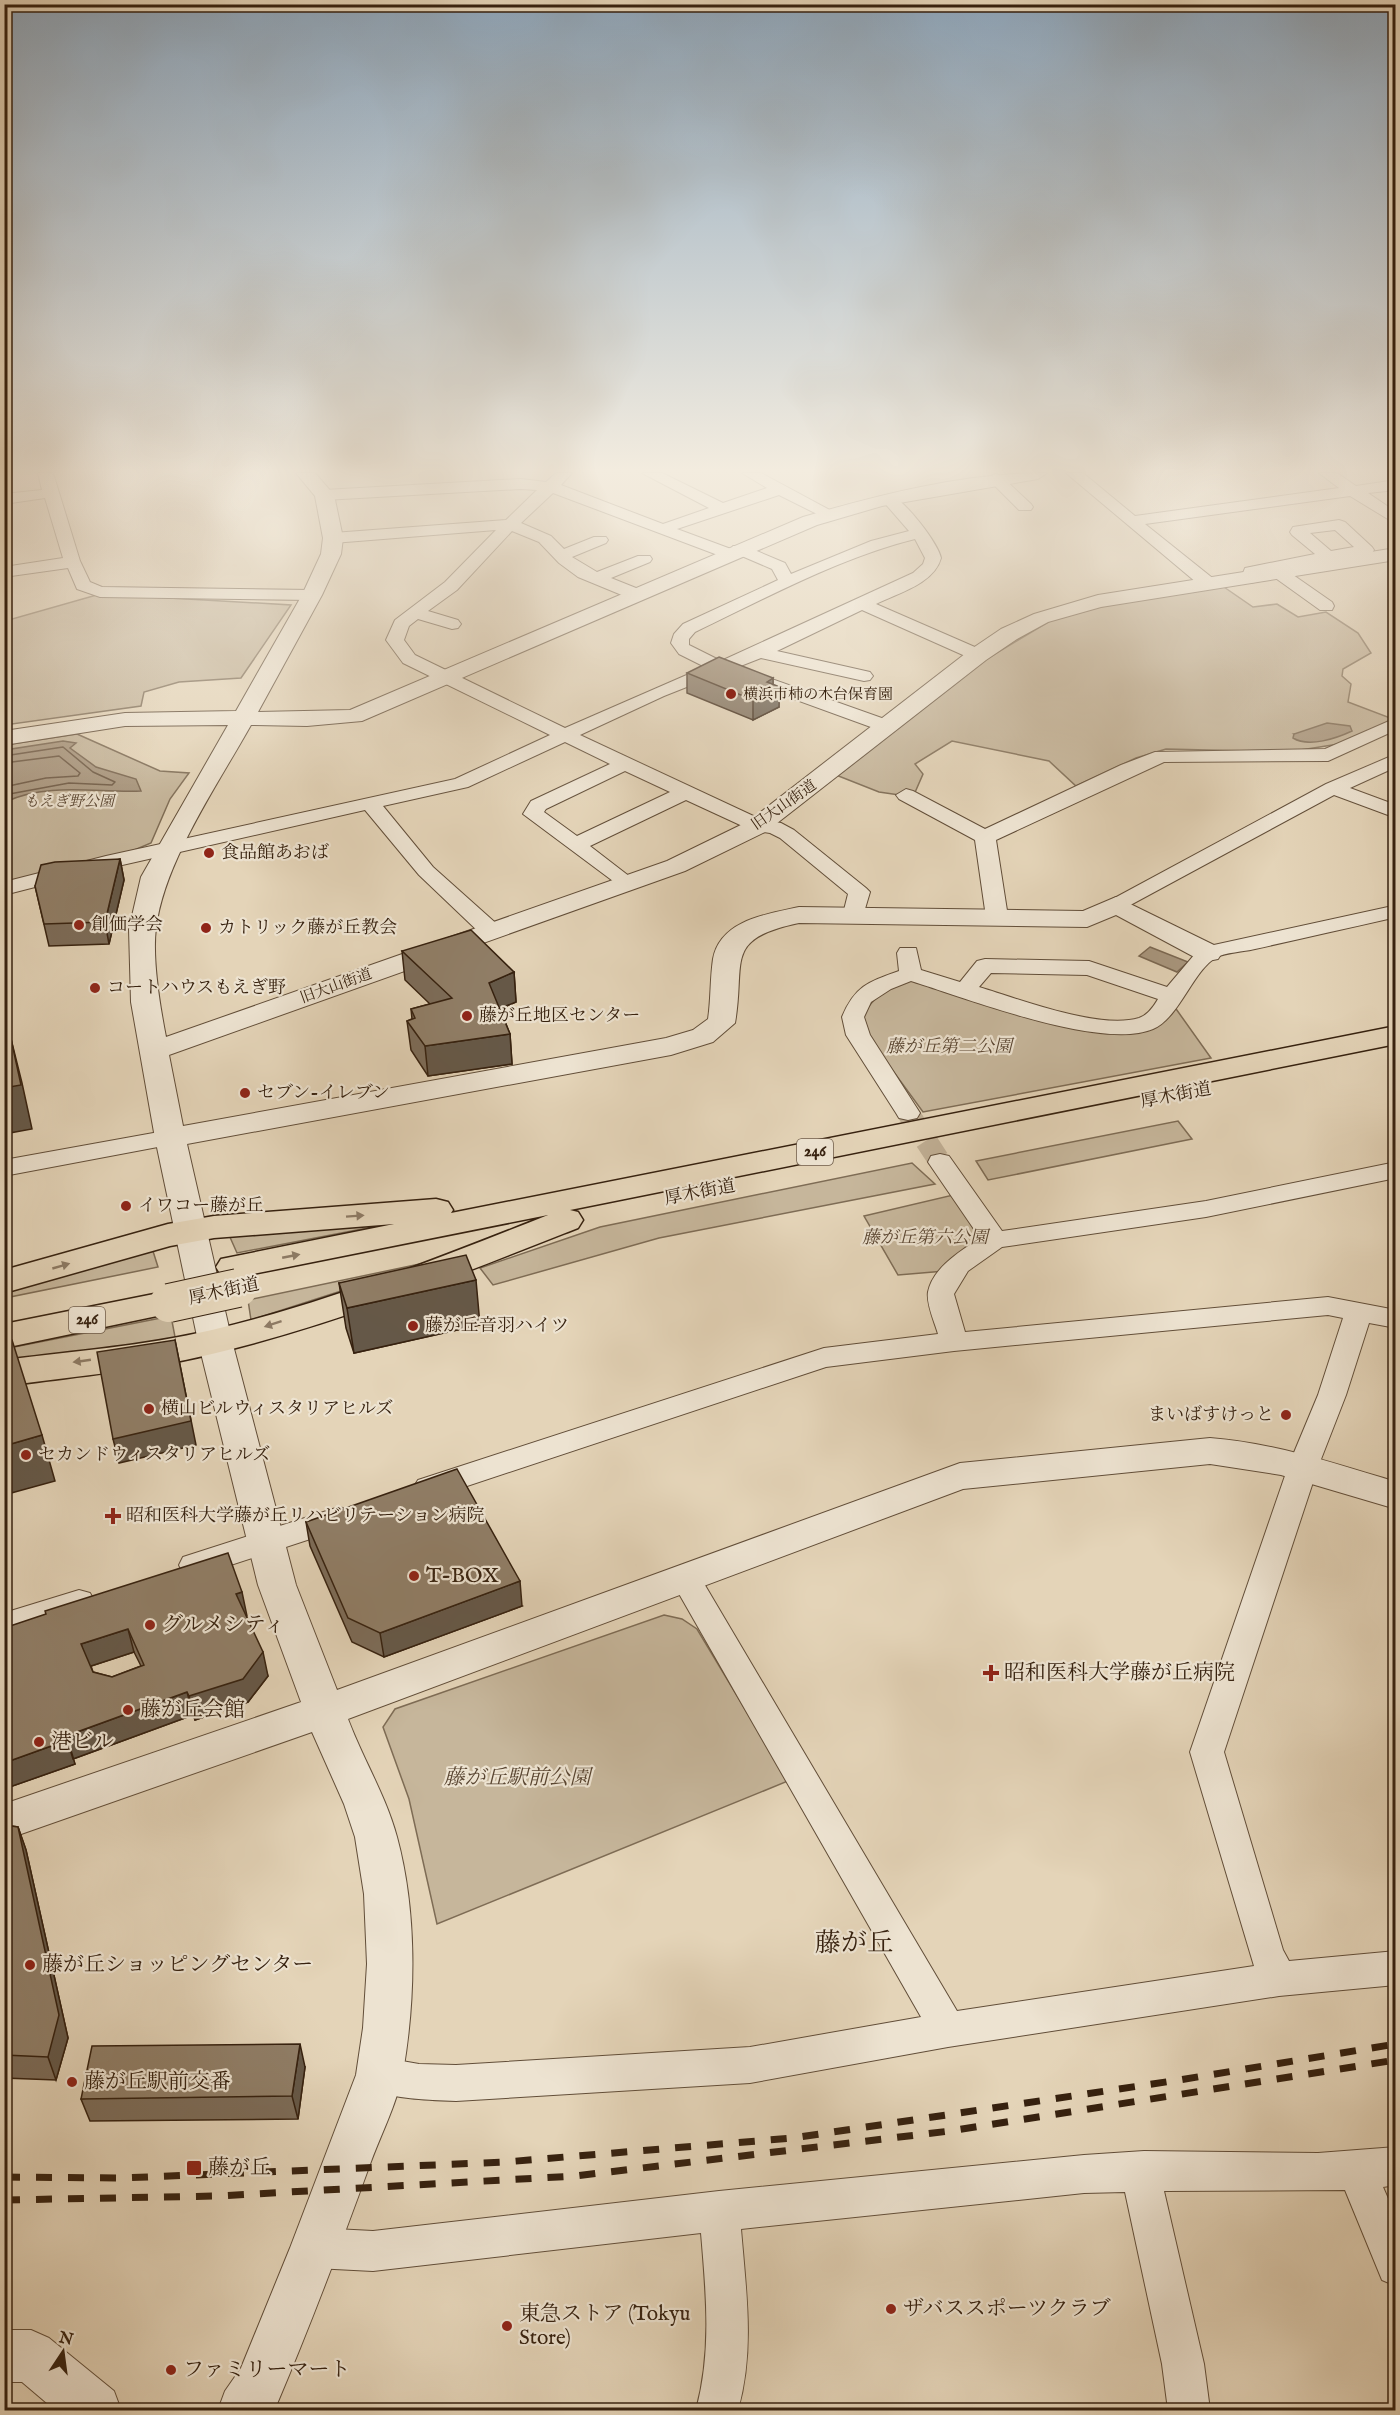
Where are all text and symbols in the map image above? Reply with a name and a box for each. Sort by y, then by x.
place label: 横浜市柿の木台保育園 [743,685,893,704]
marker: 横浜市柿の木台保育園 [724,687,738,701]
street label: 旧大山街道 [748,776,820,834]
park label: もえぎ野公園 [24,792,117,811]
place label: 食品館あおば [221,842,329,865]
marker: 食品館あおば [202,846,216,860]
place label: 創価学会 [91,914,163,937]
place label: カトリック藤が丘教会 [218,917,397,940]
marker: 創価学会 [72,918,86,932]
marker: カトリック藤が丘教会 [199,921,213,935]
street label: 旧大山街道 [298,964,374,1008]
place label: コートハウスもえぎ野 [107,977,286,1000]
marker: コートハウスもえぎ野 [88,981,102,995]
place label: 藤が丘地区センター [479,1005,640,1028]
marker: 藤が丘地区センター [460,1009,474,1023]
park label: 藤が丘第二公園 [886,1036,1015,1059]
street label: 厚木街道 [1138,1078,1214,1114]
place label: セブン-イレブン [257,1082,390,1105]
marker: セブン-イレブン [238,1086,252,1100]
road number: 246 [797,1139,833,1165]
street label: 厚木街道 [662,1175,738,1211]
place label: イワコー藤が丘 [138,1195,264,1218]
marker: イワコー藤が丘 [119,1199,133,1213]
one-way arrow [346,1211,365,1221]
park label: 藤が丘第六公園 [862,1227,991,1250]
one-way arrow [281,1251,300,1260]
one-way arrow [52,1261,70,1270]
street label: 厚木街道 [186,1273,262,1311]
road number: 246 [69,1307,105,1333]
place label: 藤が丘音羽ハイツ [425,1315,569,1338]
one-way arrow [264,1319,282,1329]
marker: 藤が丘音羽ハイツ [406,1319,420,1333]
one-way arrow [73,1357,92,1366]
place label: 横山ビルウィスタリアヒルズ [161,1398,393,1421]
marker: 横山ビルウィスタリアヒルズ [142,1402,156,1416]
place label: まいばすけっと [1148,1404,1274,1427]
marker: まいばすけっと [1279,1408,1293,1422]
place label: セカンドウィスタリアヒルズ [38,1444,270,1467]
marker: セカンドウィスタリアヒルズ [19,1448,33,1462]
place label: 昭和医科大学藤が丘リハビリテーション病院 [126,1505,484,1528]
marker: 昭和医科大学藤が丘リハビリテーション病院 [104,1507,122,1525]
place label: T-BOX [426,1563,499,1590]
marker: T-BOX [407,1569,421,1583]
place label: グルメシティ [162,1612,285,1639]
marker: グルメシティ [143,1618,157,1632]
place label: 昭和医科大学藤が丘病院 [1004,1660,1235,1687]
marker: 昭和医科大学藤が丘病院 [982,1664,1000,1682]
place label: 藤が丘会館 [140,1697,245,1724]
marker: 藤が丘会館 [121,1703,135,1717]
place label: 港ビル [51,1729,114,1756]
marker: 港ビル [32,1735,46,1749]
park label: 藤が丘駅前公園 [444,1765,593,1792]
district label: 藤が丘 [815,1927,893,1960]
place label: 藤が丘ショッピングセンター [42,1952,313,1979]
marker: 藤が丘ショッピングセンター [23,1958,37,1972]
place label: 藤が丘駅前交番 [84,2069,231,2096]
marker: 藤が丘駅前交番 [65,2075,79,2089]
place label: 藤が丘 [208,2155,271,2182]
marker: 藤が丘 [185,2159,203,2177]
place label: ザバススポーツクラブ [903,2296,1111,2323]
place label: 東急ストア (Tokyu Store) [519,2301,691,2352]
marker: ザバススポーツクラブ [884,2302,898,2316]
marker: 東急ストア (Tokyu Store) [500,2319,514,2333]
north arrow [33,2322,93,2382]
text: N [56,2328,75,2351]
place label: ファミリーマート [183,2357,351,2384]
marker: ファミリーマート [164,2363,178,2377]

